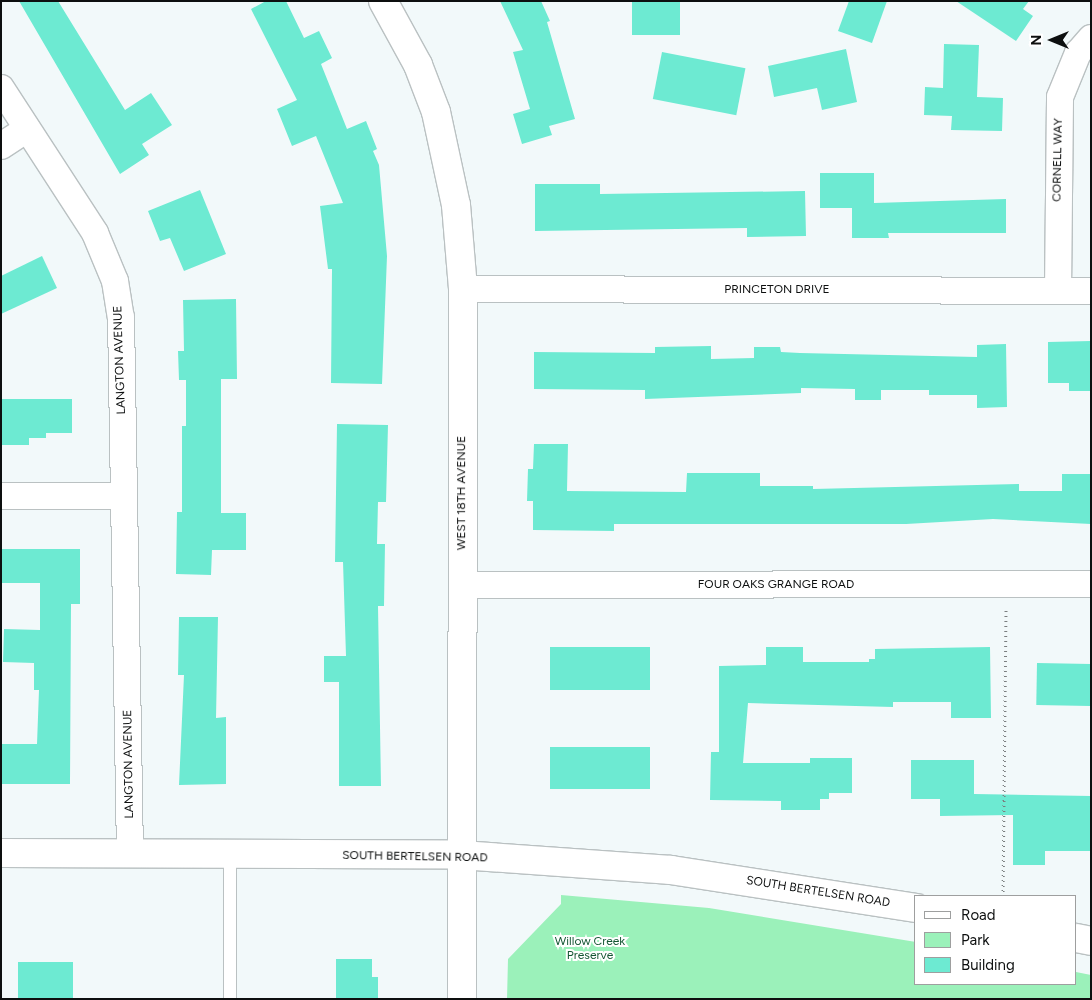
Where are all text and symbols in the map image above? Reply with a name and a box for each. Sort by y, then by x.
north arrow [1027,15,1077,65]
text: N [1028,35,1045,45]
street label: CORNELL WAY [1050,118,1066,202]
street label: PRINCETON DRIVE [724,283,830,297]
street label: LANGTON AVENUE [111,305,129,415]
street label: WEST 18TH AVENUE [455,436,469,550]
street label: FOUR OAKS GRANGE ROAD [698,578,854,592]
street label: LANGTON AVENUE [121,709,137,819]
street label: SOUTH BERTELSEN ROAD [342,849,488,865]
street label: SOUTH BERTELSEN ROAD [745,874,891,910]
legend [914,895,1077,985]
text: Road [961,906,996,924]
text: Park [961,931,990,949]
park label: Willow Creek Preserve [555,935,625,963]
text: Building [961,956,1015,974]

